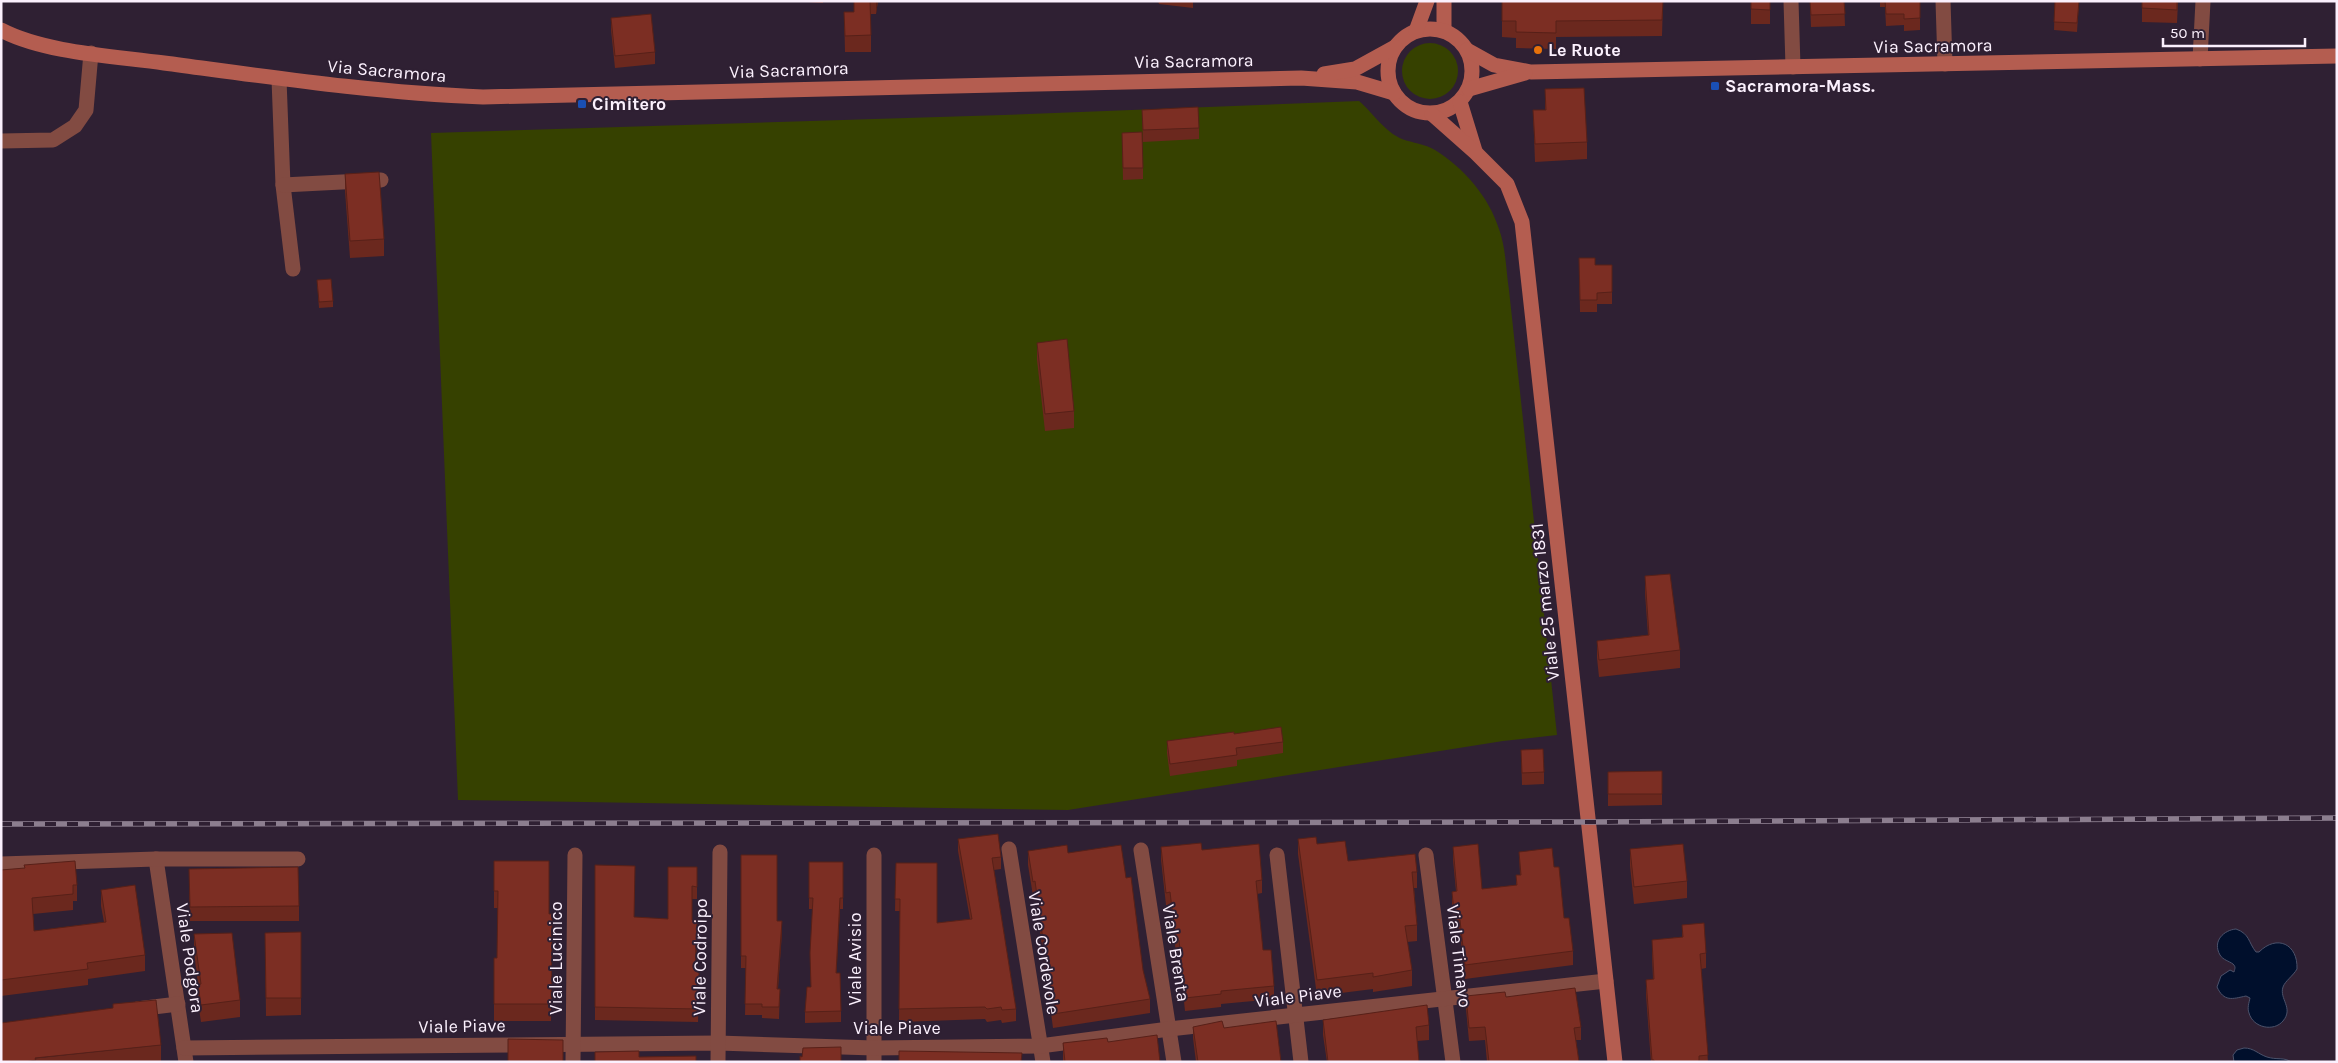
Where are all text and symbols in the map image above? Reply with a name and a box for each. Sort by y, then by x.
scale bar [2163,15,2306,47]
text: 50 m [2170,24,2205,42]
street label: Via Sacramora [1873,34,1993,58]
place label: Le Ruote [1548,39,1621,61]
marker: Le Ruote [1532,44,1544,56]
street label: Via Sacramora [1134,49,1254,73]
street label: Via Sacramora [327,55,447,87]
street label: Via Sacramora [729,57,849,83]
place label: Sacramora-Mass. [1725,75,1875,97]
marker: Sacramora-Mass. [1709,80,1721,92]
place label: Cimitero [592,93,666,115]
marker: Cimitero [576,98,588,110]
street label: Viale 25 marzo 1831 [1526,522,1564,682]
street label: Viale Cordevole [1023,890,1065,1016]
street label: Viale Codroipo [688,898,712,1016]
street label: Viale Lucinico [545,901,567,1015]
street label: Viale Podgora [171,902,209,1014]
street label: Viale Brenta [1157,903,1195,1003]
street label: Viale Timavo [1442,903,1476,1009]
street label: Viale Avisio [844,913,866,1005]
street label: Viale Piave [1253,980,1343,1012]
street label: Viale Piave [418,1014,506,1038]
street label: Viale Piave [853,1017,941,1039]

